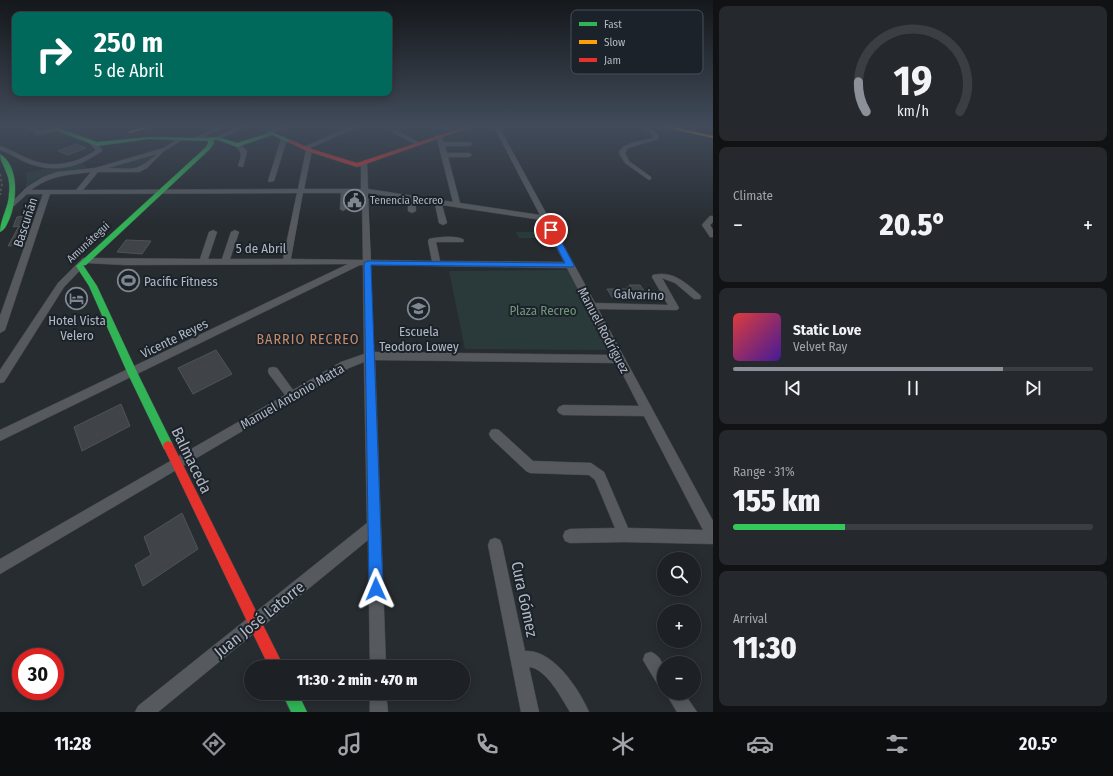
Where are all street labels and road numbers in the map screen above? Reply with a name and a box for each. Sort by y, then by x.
street label: Bascuñán [10,195,41,249]
street label: Amunátegui [64,219,113,265]
street label: 5 de Abril [236,241,287,256]
street label: Manuel Rodríguez [575,285,632,376]
street label: Galvarino [614,286,665,303]
street label: Vicente Reyes [138,316,211,361]
street label: Manuel Antonio Matta [238,361,347,432]
street label: Balmaceda [167,424,216,497]
street label: Cura Gómez [507,560,542,639]
street label: Juan José Latorre [210,577,308,662]

